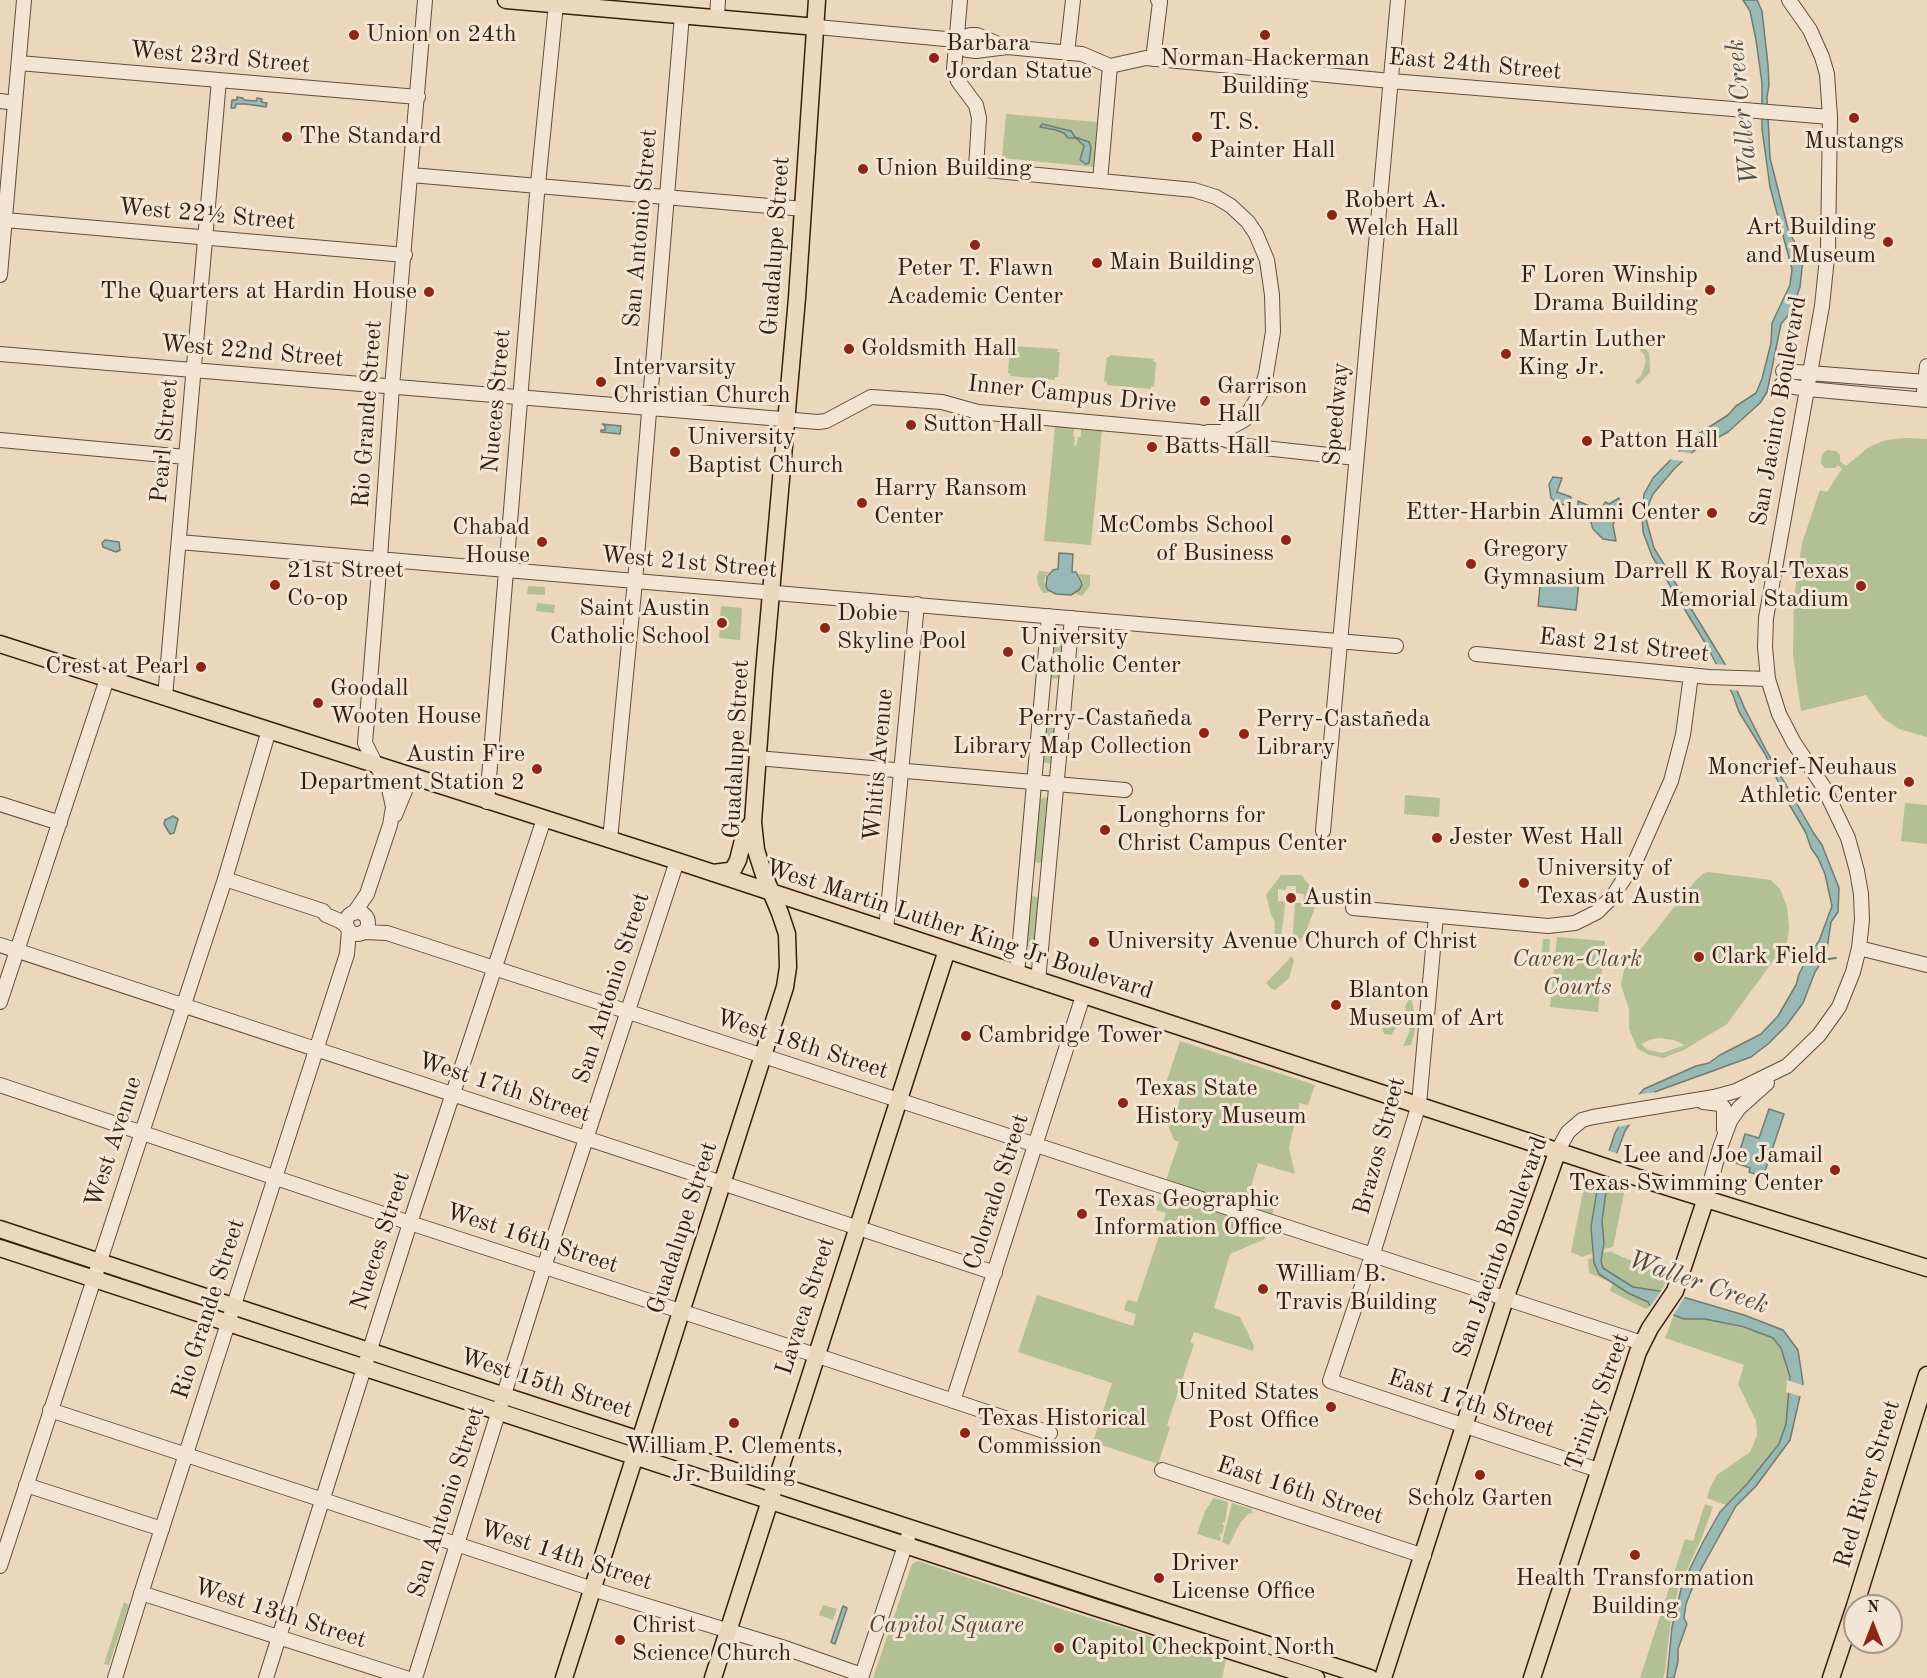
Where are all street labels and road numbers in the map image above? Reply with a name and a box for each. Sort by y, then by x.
street label: West 23rd Street [129,36,311,80]
street label: East 24th Street [1387,43,1563,87]
street label: San Antonio Street [618,127,664,329]
street label: Guadalupe Street [755,156,797,336]
street label: West 22½ Street [117,193,297,237]
street label: San Jacinto Boulevard [1745,294,1813,528]
street label: Rio Grande Street [347,319,389,509]
street label: Nueces Street [476,328,518,474]
street label: West 22nd Street [159,330,345,374]
street label: Speedway [1318,361,1356,467]
street label: Inner Campus Drive [966,370,1178,420]
street label: Pearl Street [145,378,185,504]
street label: West 21st Street [600,541,778,585]
street label: East 21st Street [1537,623,1711,669]
street label: Guadalupe Street [718,659,756,839]
street label: Whitis Avenue [858,687,900,843]
street label: West Martin Luther King Jr Boulevard [761,854,1157,1006]
street label: San Antonio Street [567,889,657,1087]
street label: West 18th Street [712,1004,892,1086]
street label: West 17th Street [414,1047,594,1129]
street label: West Avenue [79,1073,149,1211]
street label: Brazos Street [1348,1074,1412,1218]
street label: Colorado Street [958,1110,1036,1274]
street label: San Jacinto Boulevard [1448,1133,1554,1361]
street label: Guadalupe Street [642,1138,724,1318]
street label: Nueces Street [345,1168,417,1314]
street label: West 16th Street [442,1198,622,1280]
street label: Rio Grande Street [166,1215,252,1403]
street label: Lavaca Street [770,1233,842,1379]
street label: Trinity Street [1560,1329,1636,1475]
street label: West 15th Street [456,1343,636,1425]
street label: East 17th Street [1384,1363,1558,1445]
street label: Red River Street [1829,1397,1907,1571]
street label: San Antonio Street [402,1403,492,1601]
street label: East 16th Street [1213,1450,1387,1532]
street label: West 14th Street [476,1515,656,1597]
street label: West 13th Street [190,1573,370,1655]

